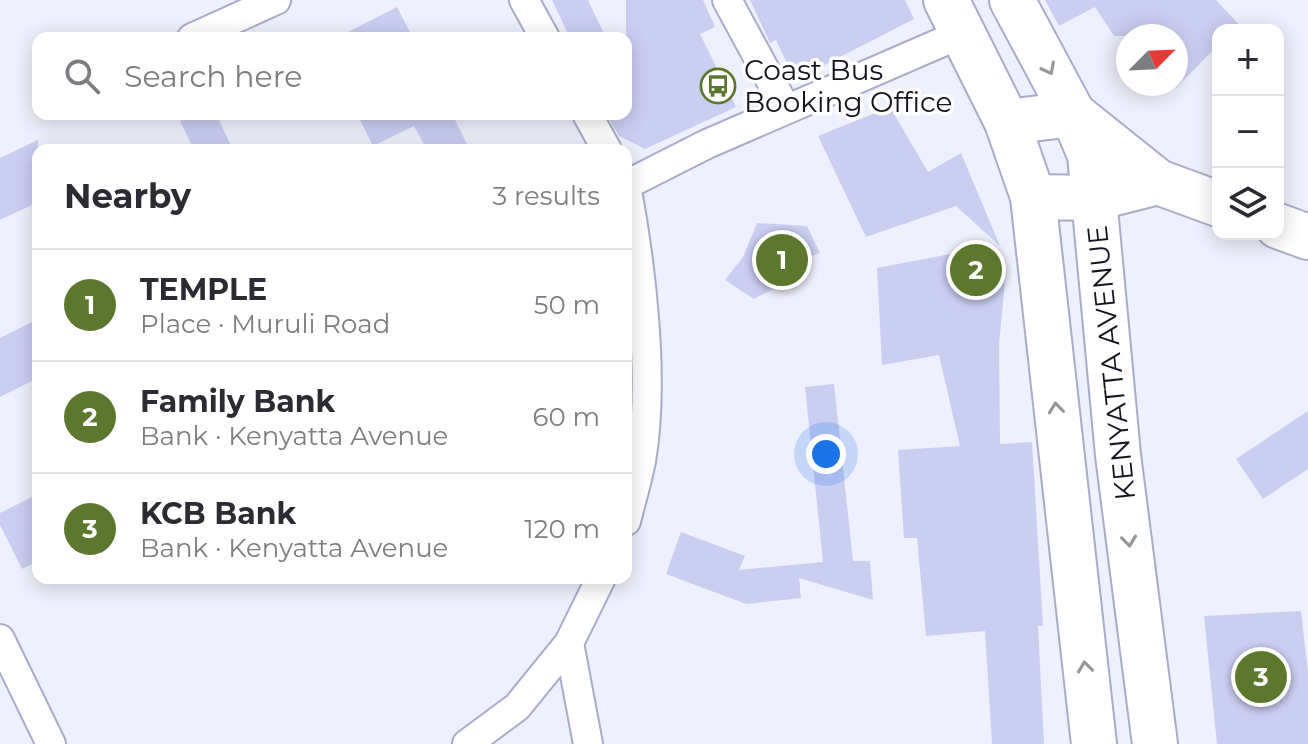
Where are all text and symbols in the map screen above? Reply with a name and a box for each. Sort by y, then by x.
north arrow [1116,24,1188,96]
map controls [1212,24,1284,240]
button: + [1212,24,1284,96]
search box [32,32,632,120]
place label: Coast Bus Booking Office [744,53,952,119]
icon: search [60,54,104,98]
text: Search here [124,58,302,95]
one-way arrow [1039,60,1055,74]
bus stop icon: Coast Bus Booking Office [699,67,737,105]
button: − [1212,96,1284,168]
button: layers [1212,168,1284,240]
text: Nearby [64,175,191,217]
text: 3 results [493,180,600,212]
street label: KENYATTA AVENUE [1080,224,1142,502]
pin: 1 [756,230,808,290]
pin: 2 [950,240,1002,300]
text: TEMPLE [140,271,267,308]
text: 1 [85,289,95,321]
text: 50 m [534,289,600,321]
text: Place · Muruli Road [140,308,390,340]
text: Family Bank [140,383,335,420]
text: 2 [82,401,98,433]
text: 60 m [533,401,600,433]
one-way arrow [1047,401,1064,414]
text: Bank · Kenyatta Avenue [140,420,448,452]
your location [806,434,846,474]
text: KCB Bank [140,495,296,532]
text: 3 [82,513,98,545]
text: 120 m [524,513,600,545]
text: Bank · Kenyatta Avenue [140,532,448,564]
one-way arrow [1121,535,1138,548]
pin: 3 [1235,647,1287,707]
one-way arrow [1076,660,1093,673]

